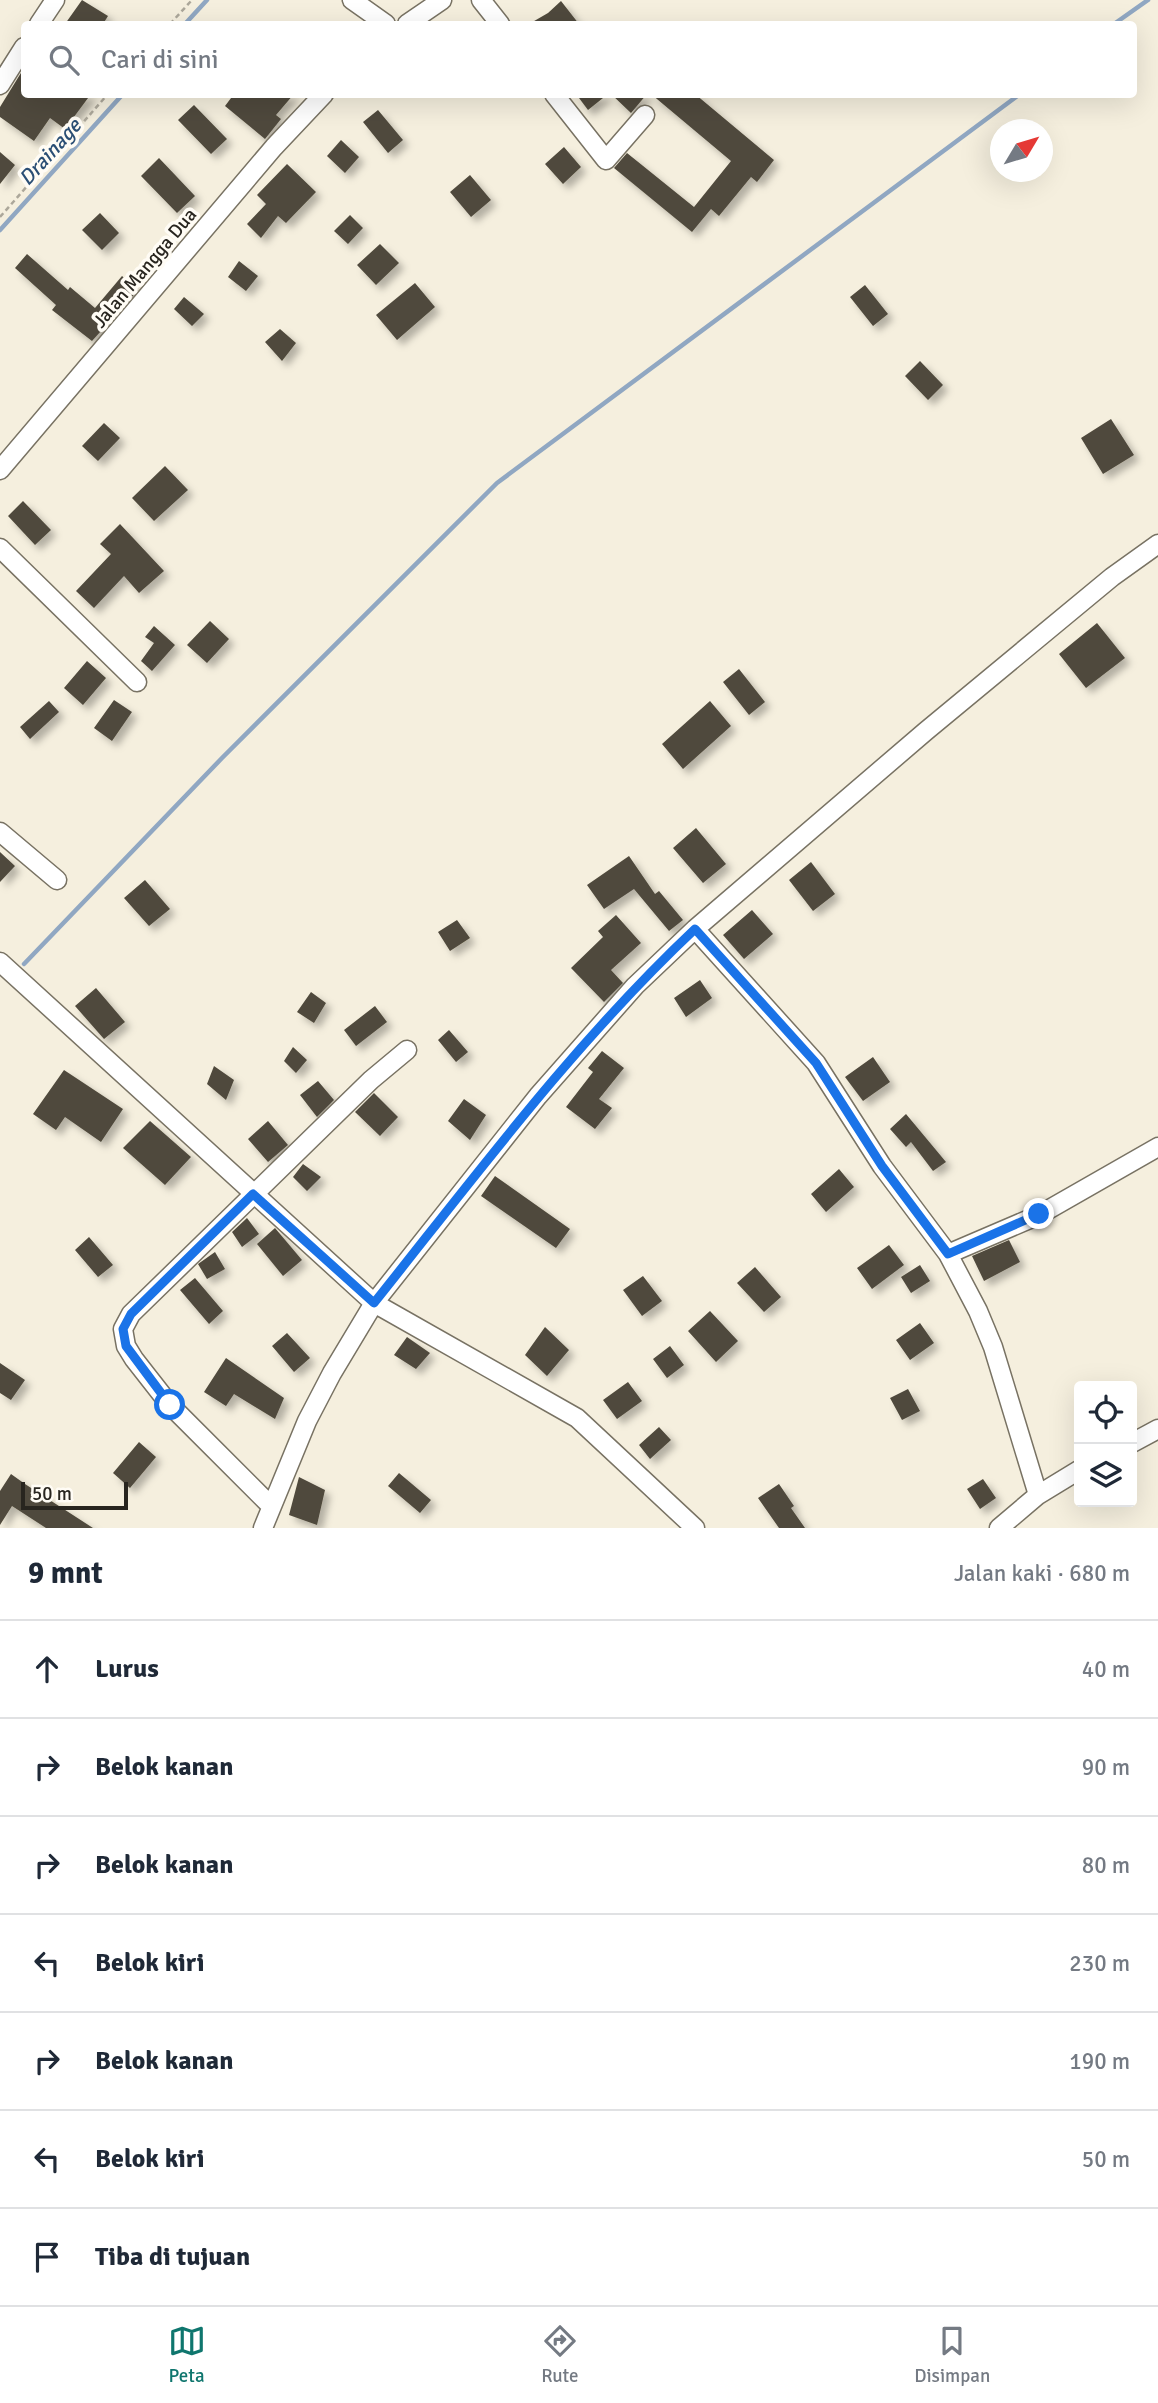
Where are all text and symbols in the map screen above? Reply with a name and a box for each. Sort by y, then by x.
search box [21,21,1137,98]
icon: search [45,41,83,79]
text: Cari di sini [101,44,219,76]
water label: Drainage [13,112,88,191]
north arrow [990,119,1053,182]
street label: Jalan Mangga Dua [88,203,202,333]
route end [1023,1198,1054,1229]
map controls [1074,1381,1137,1507]
button: locate [1074,1381,1137,1444]
route start [154,1389,185,1420]
button: layers [1074,1444,1137,1507]
scale bar [21,1479,128,1511]
text: 50 m [32,1482,72,1506]
text: 9 mnt [28,1555,103,1592]
text: Jalan kaki · 680 m [954,1559,1130,1588]
icon: ahead [28,1650,66,1688]
text: Lurus [95,1653,159,1685]
text: 40 m [1082,1655,1130,1684]
icon: right [28,1748,66,1786]
text: Belok kanan [95,1751,233,1783]
text: 90 m [1082,1753,1130,1782]
icon: right [28,1846,66,1884]
text: Belok kanan [95,1849,233,1881]
text: 80 m [1082,1851,1130,1880]
icon: left [28,1944,66,1982]
text: Belok kiri [95,1947,204,1979]
text: 230 m [1069,1949,1130,1978]
icon: right [28,2042,66,2080]
text: Belok kanan [95,2045,233,2077]
text: 190 m [1069,2047,1130,2076]
icon: left [28,2140,66,2178]
text: Belok kiri [95,2143,204,2175]
text: 50 m [1082,2145,1130,2174]
icon: arrive [28,2238,66,2276]
text: Tiba di tujuan [95,2241,250,2273]
tab: Peta [168,2322,206,2388]
tab: Rute [541,2322,579,2388]
tab: Disimpan [914,2322,990,2388]

